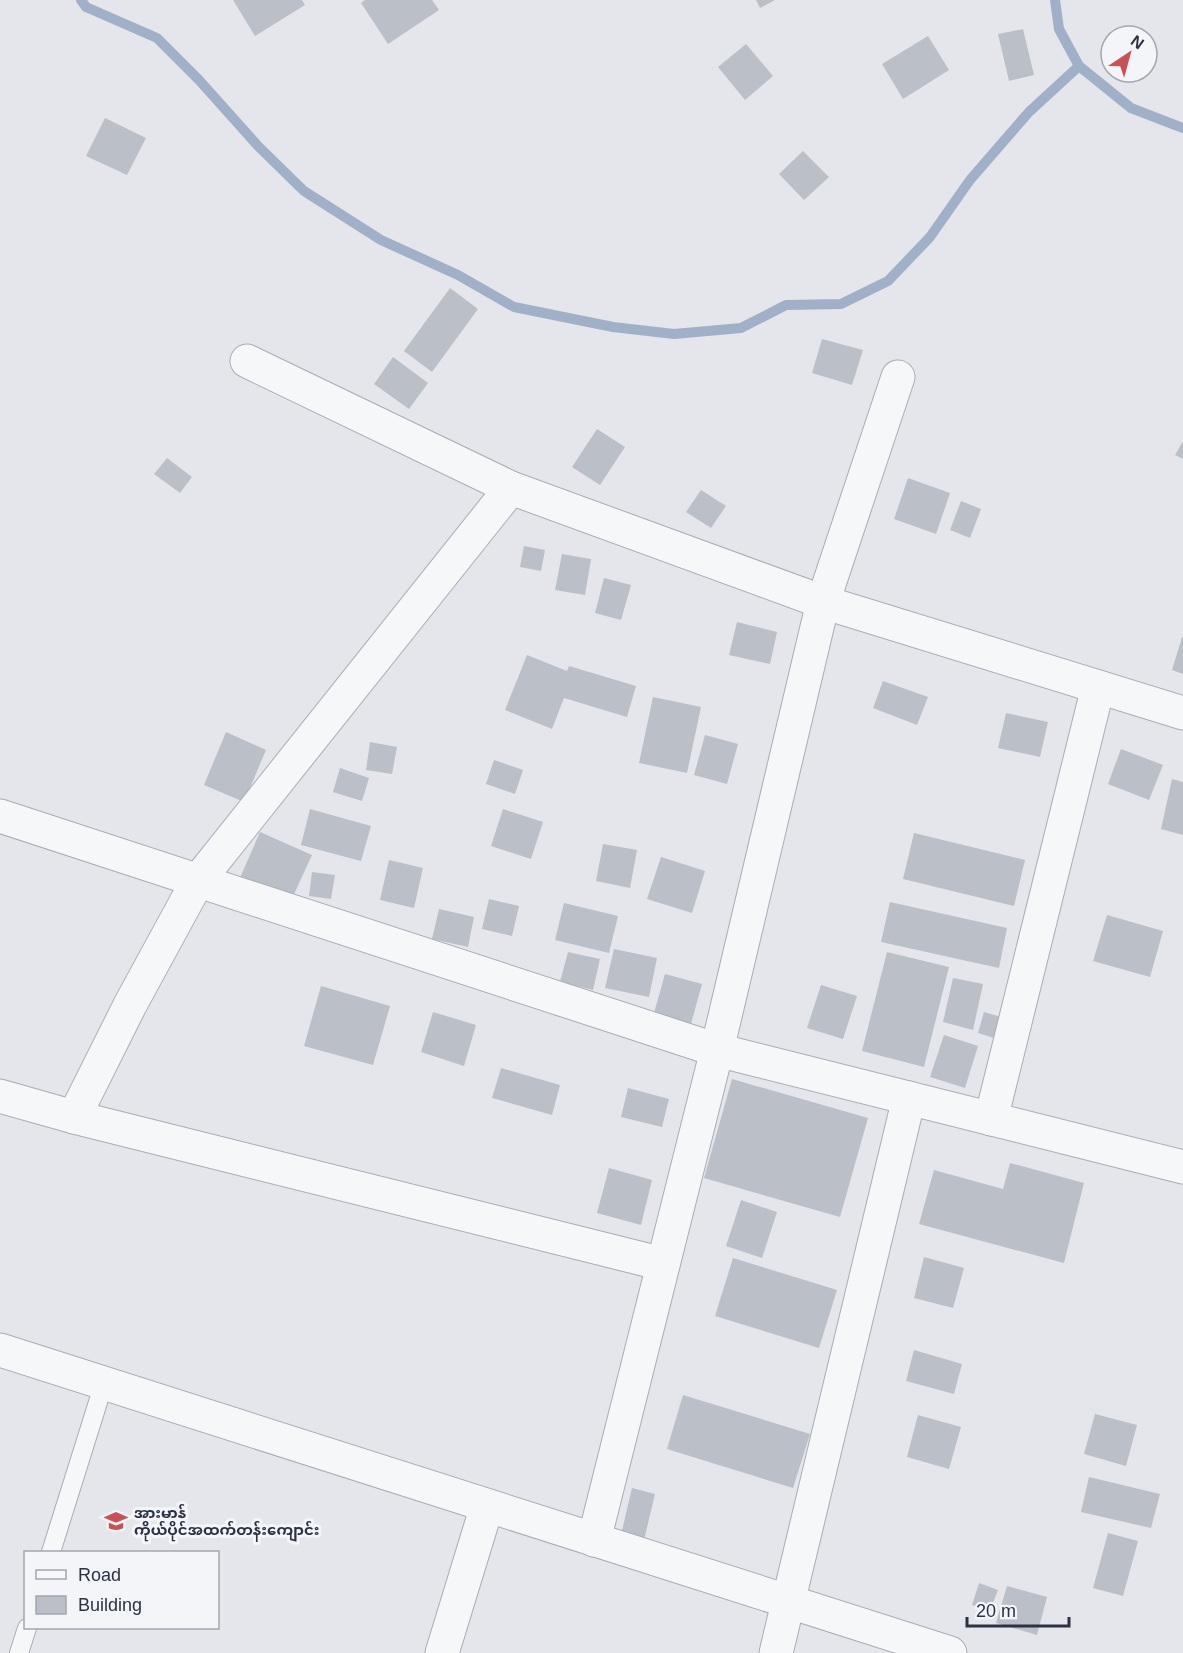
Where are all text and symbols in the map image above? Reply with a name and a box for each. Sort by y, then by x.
north arrow [1099,24,1159,84]
text: N [1128,32,1147,53]
place label: အားမာန် ကိုယ်ပိုင်အထက်တန်းကျောင်း [134,1503,320,1542]
school or university icon: အားမာန် ကိုယ်ပိုင်အထက်တန်းကျောင်း [103,1508,129,1534]
legend [24,1551,219,1629]
text: Road [78,1565,121,1585]
scale bar [967,1590,1069,1628]
text: Building [78,1595,142,1615]
text: 20 m [976,1601,1016,1621]

